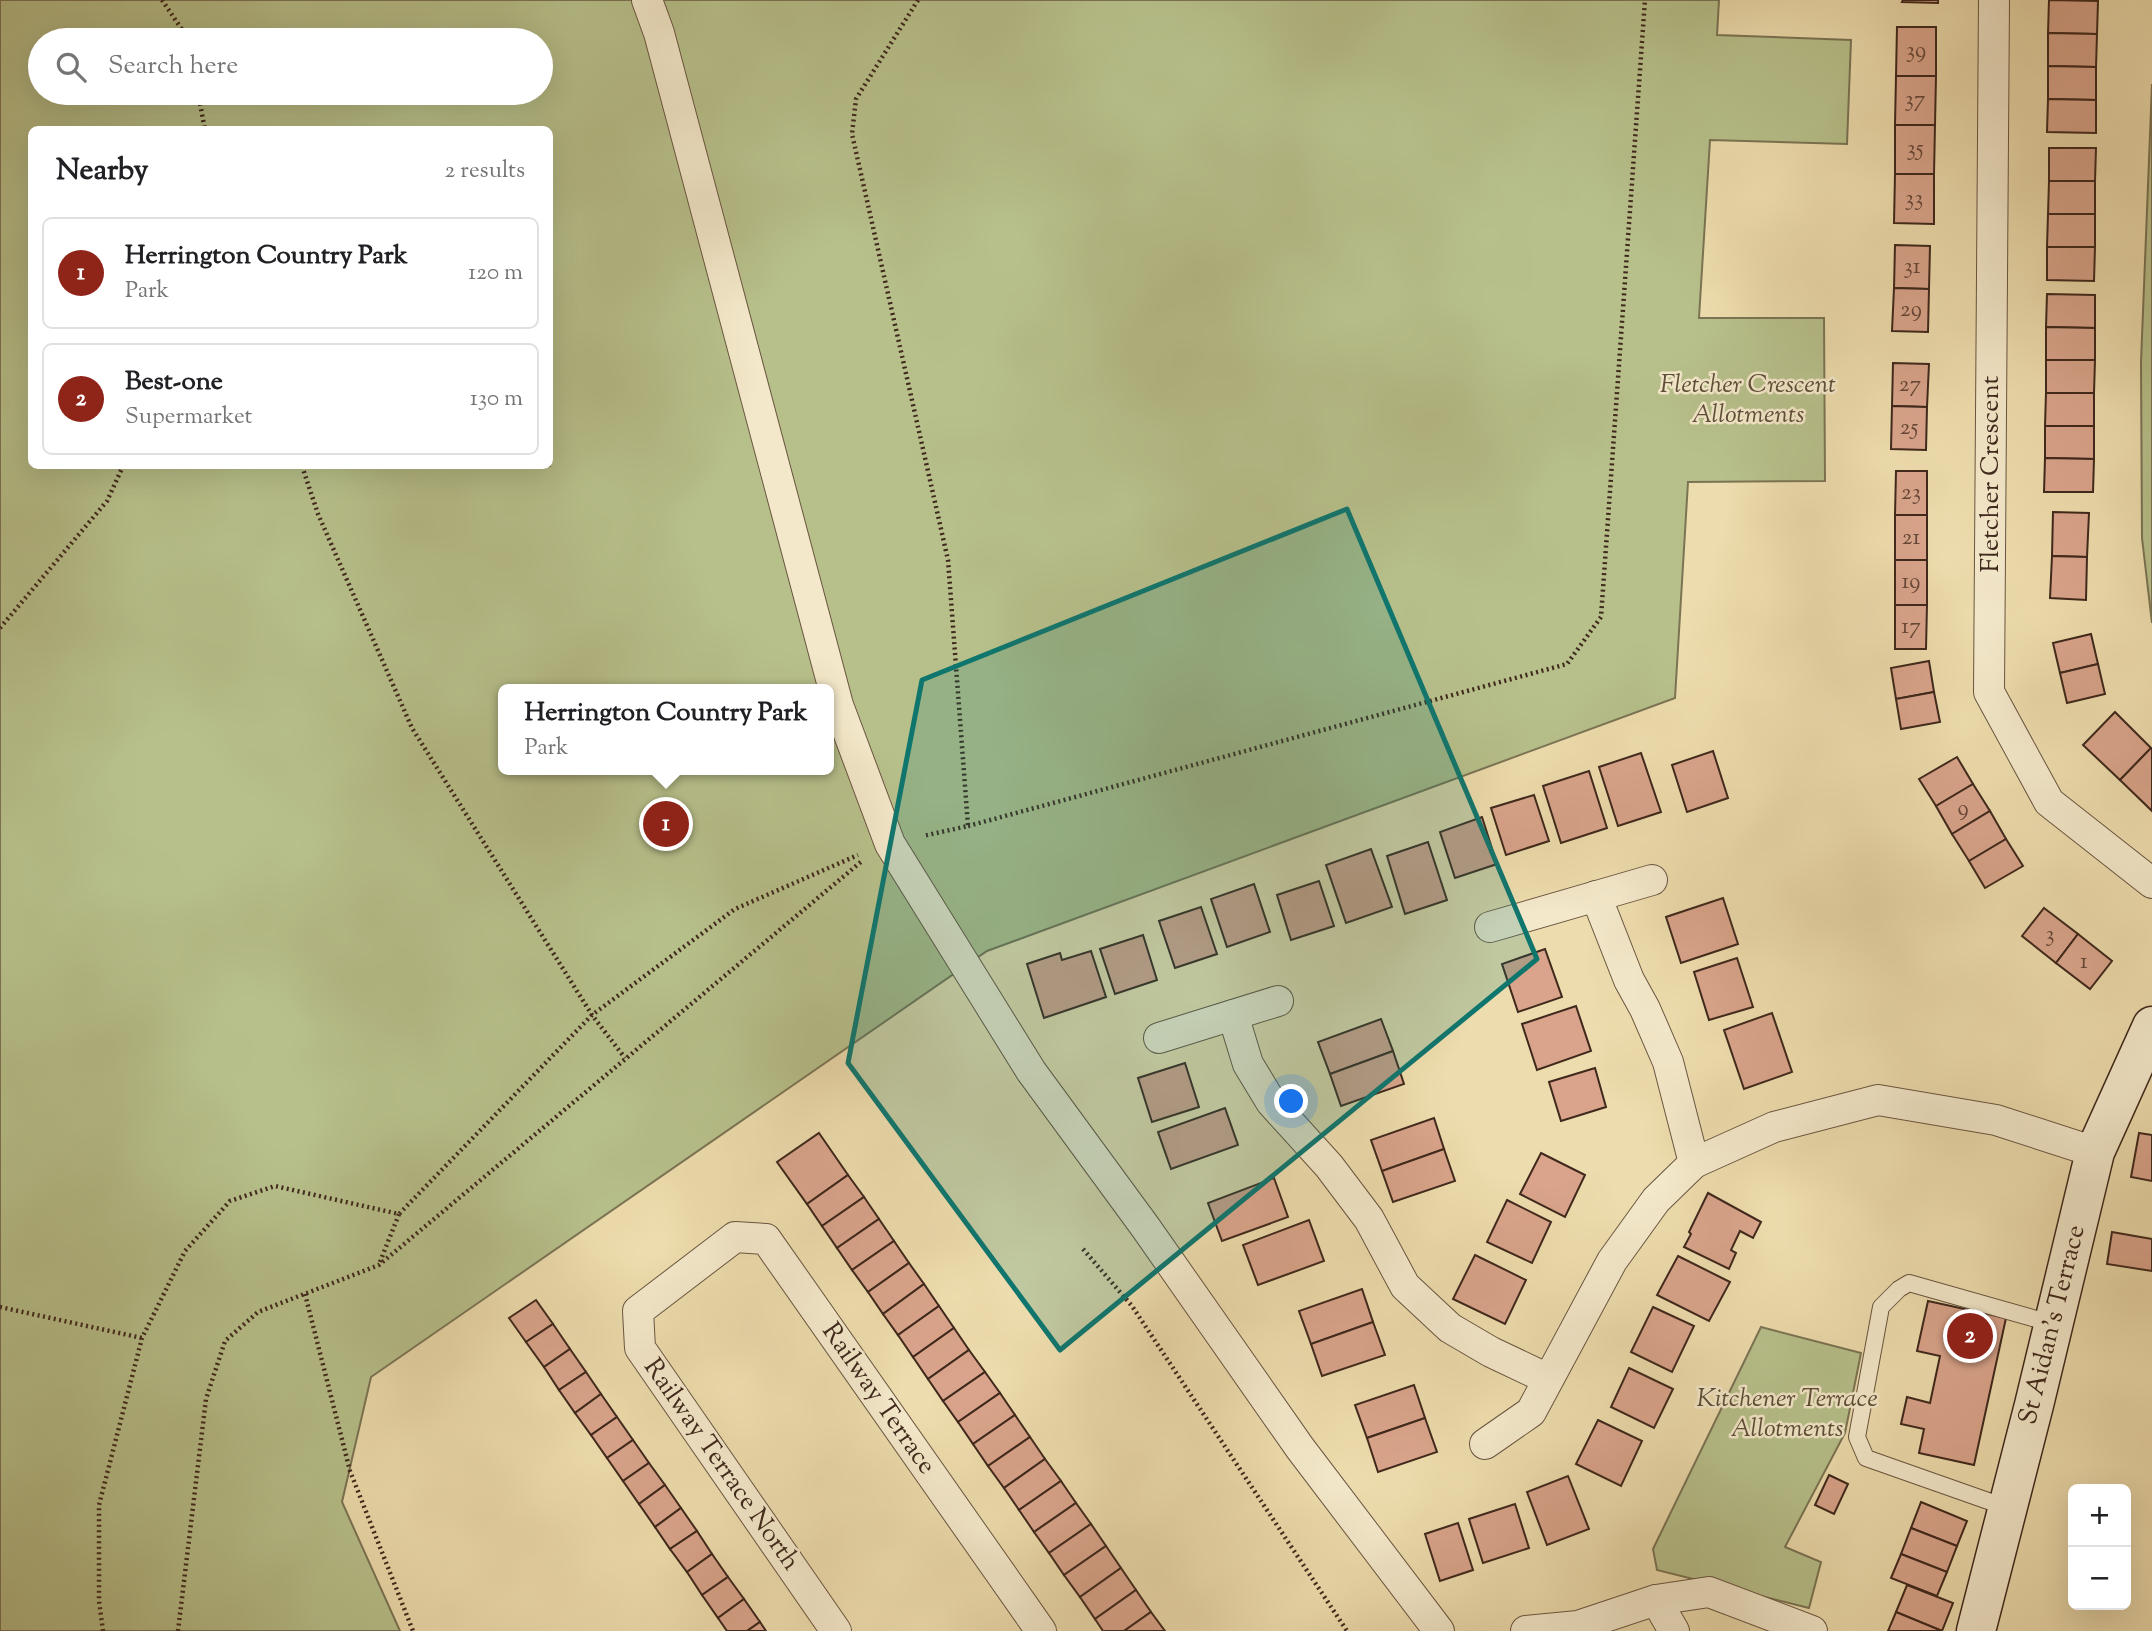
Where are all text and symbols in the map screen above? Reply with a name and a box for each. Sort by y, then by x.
search box [28,28,553,105]
house number: 39 [1906,35,1926,68]
icon: search [52,48,90,86]
text: Search here [108,48,238,85]
house number: 37 [1905,84,1926,117]
house number: 35 [1906,133,1924,166]
text: Nearby [56,150,148,193]
text: 2 results [445,155,525,188]
house number: 33 [1905,183,1923,216]
text: Herrington Country Park [125,238,408,275]
house number: 31 [1903,251,1921,284]
text: 1 [77,257,85,290]
text: 120 m [468,257,523,290]
text: Park [125,275,169,308]
house number: 29 [1900,294,1922,327]
text: Best-one [125,364,223,401]
park label: Fletcher Crescent Allotments [1660,367,1836,434]
house number: 27 [1899,369,1922,402]
street label: Fletcher Crescent [1973,375,2010,572]
text: 2 [76,383,86,416]
text: 130 m [470,383,523,416]
text: Supermarket [125,401,252,434]
house number: 25 [1900,412,1918,445]
house number: 23 [1901,477,1921,510]
house number: 21 [1902,522,1920,555]
house number: 19 [1902,566,1920,599]
house number: 17 [1901,611,1921,644]
popup [498,684,834,775]
text: Herrington Country Park [525,695,807,732]
text: Park [525,732,569,765]
house number: 9 [1957,793,1969,826]
pin: 1 [643,798,689,850]
house number: 3 [2045,919,2055,952]
house number: 1 [2080,946,2088,979]
your location [1274,1084,1308,1118]
street label: St Aidan's Terrace [2010,1221,2096,1429]
pin: 2 [1947,1310,1993,1362]
street label: Railway Terrace [812,1316,944,1482]
street label: Railway Terrace North [634,1351,808,1579]
park label: Kitchener Terrace Allotments [1696,1381,1878,1448]
map controls [2068,1484,2131,1610]
button: + [2068,1484,2131,1547]
button: − [2068,1547,2131,1610]

